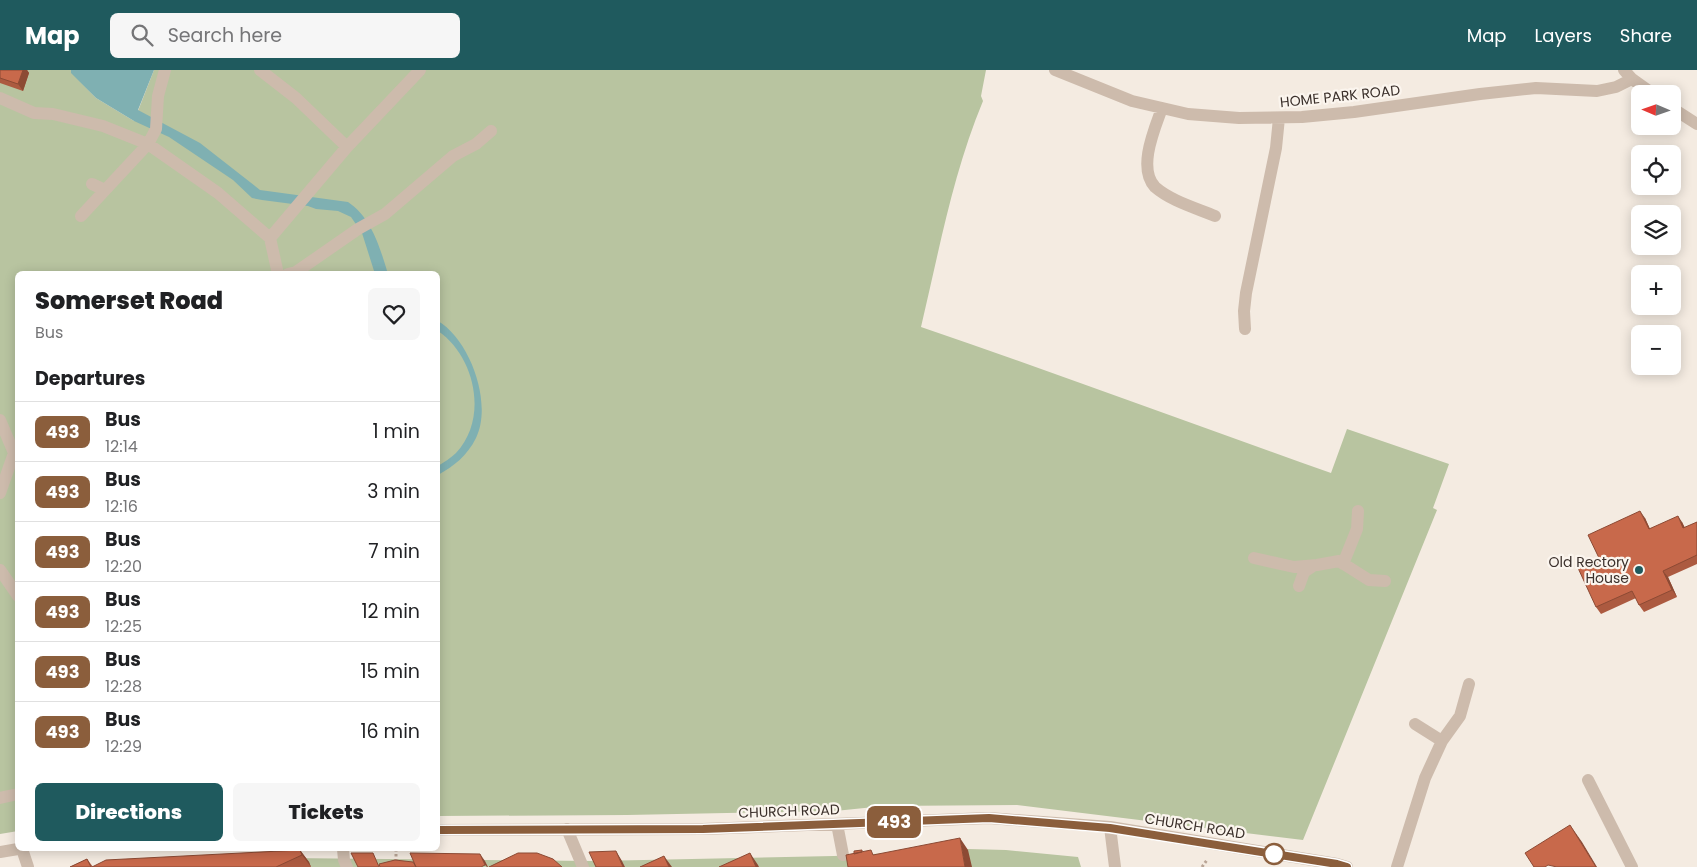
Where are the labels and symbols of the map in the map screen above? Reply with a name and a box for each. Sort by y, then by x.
street label: HOME PARK ROAD [1279,80,1401,112]
north arrow [1631,85,1681,135]
place label: Old Rectory House [1549,552,1629,588]
marker: Old Rectory House [1633,564,1645,576]
street label: CHURCH ROAD [738,799,840,823]
line badge: 493 [865,806,923,838]
street label: CHURCH ROAD [1143,808,1247,844]
unlabelled marker [1263,843,1285,865]

